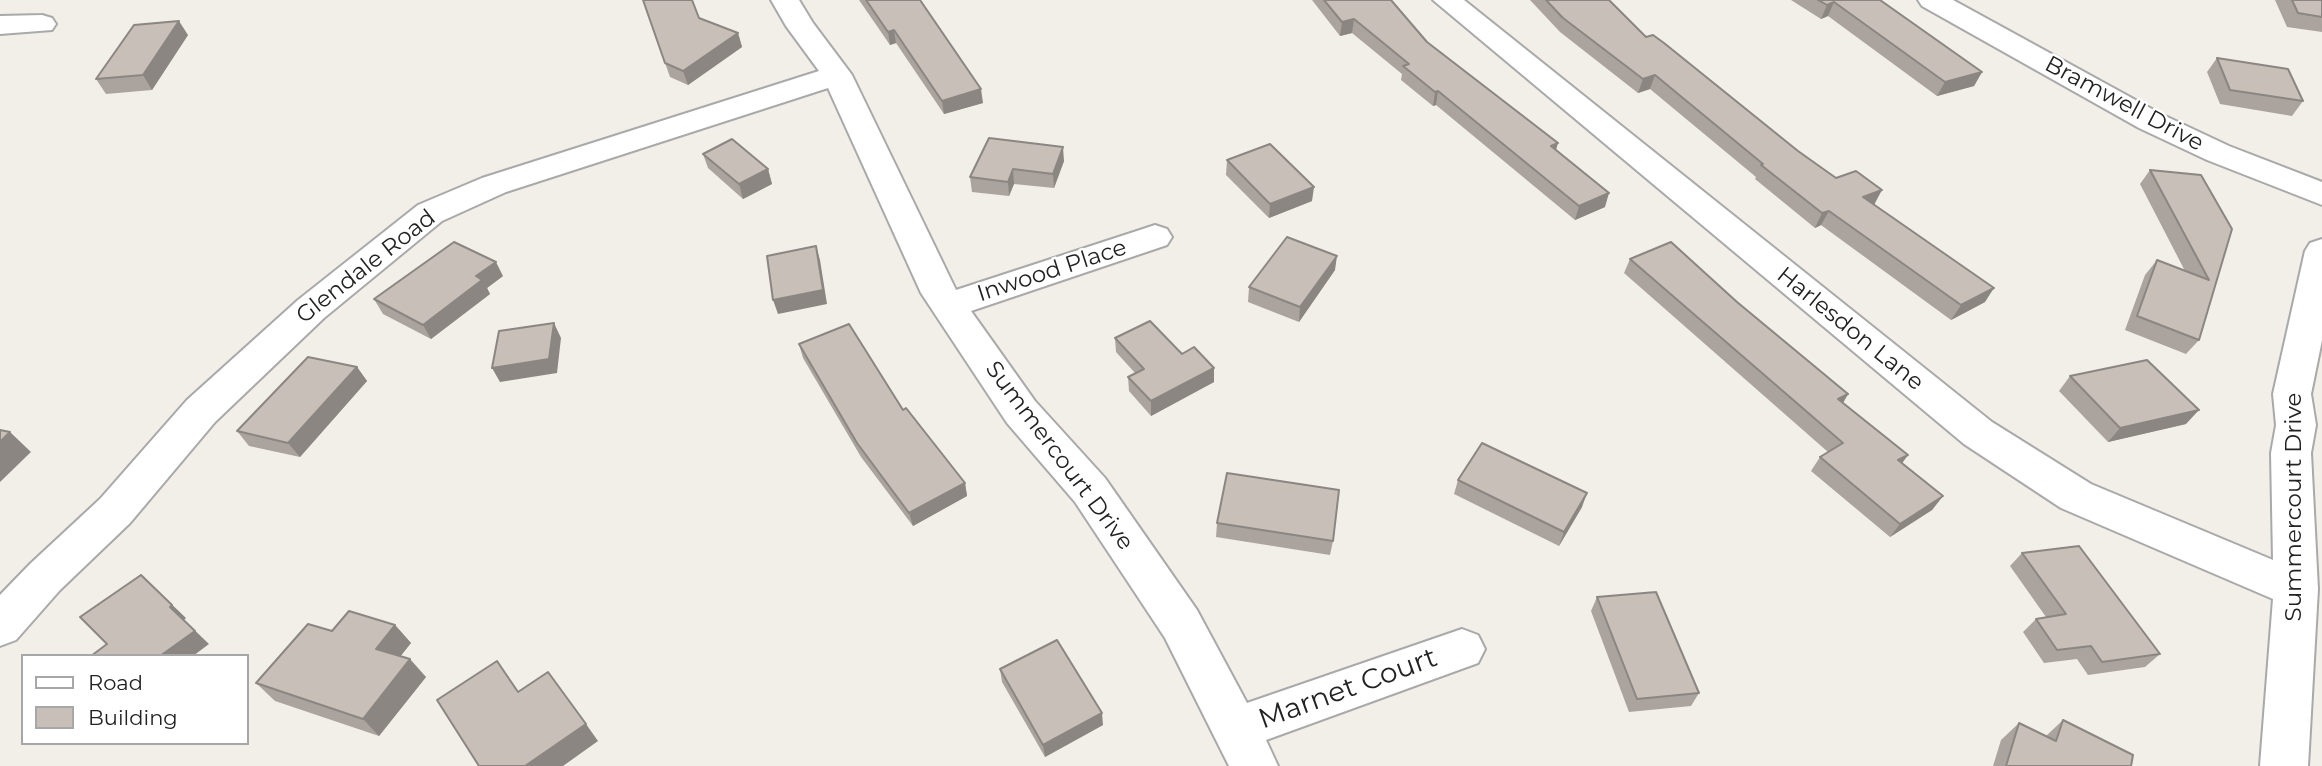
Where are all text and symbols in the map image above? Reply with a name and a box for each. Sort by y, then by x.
street label: Bramwell Drive [2040,51,2208,157]
street label: Glendale Road [291,204,441,330]
street label: Inwood Place [974,234,1130,308]
street label: Harlesdon Lane [1771,261,1929,397]
street label: Summercourt Drive [979,356,1139,556]
street label: Summercourt Drive [2280,392,2308,622]
street label: Marnet Court [1254,641,1442,737]
legend [21,654,248,745]
text: Road [88,670,143,695]
text: Building [88,705,178,730]

